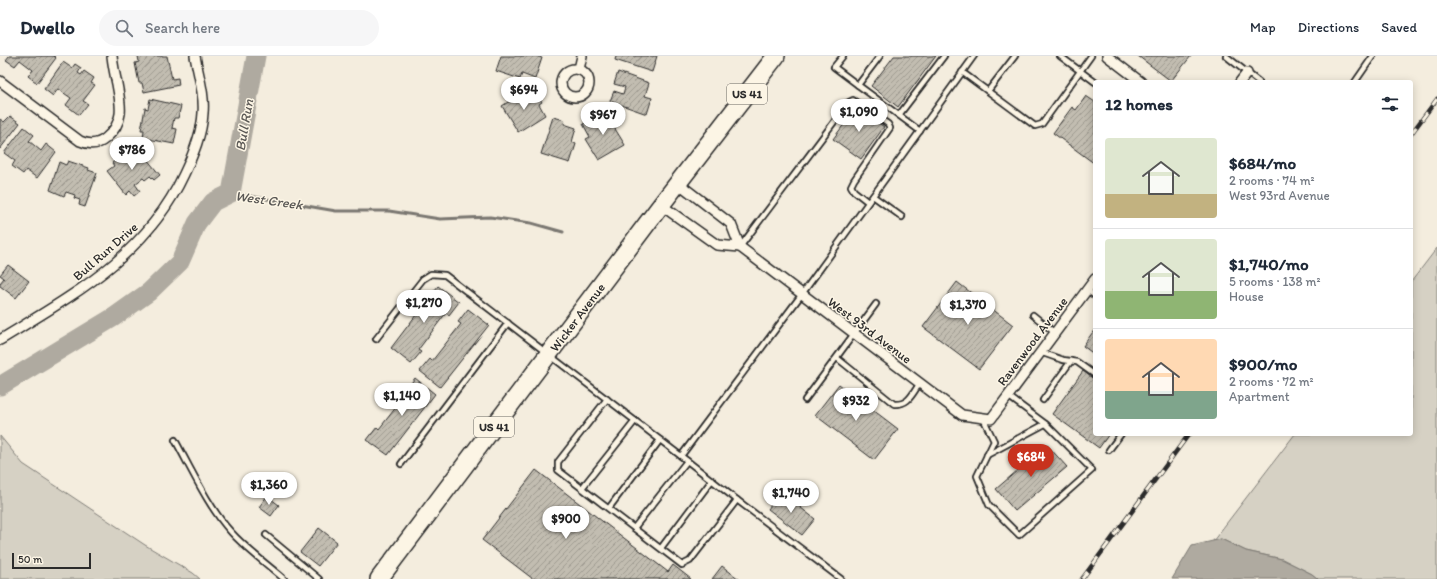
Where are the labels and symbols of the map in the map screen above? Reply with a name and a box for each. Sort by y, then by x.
pin: $694 [500,77,548,111]
road number: US 41 [727,84,767,104]
water label: Bull Run [232,97,258,152]
pin: $1,090 [826,99,892,133]
pin: $967 [579,102,627,136]
pin: $786 [108,137,156,171]
water label: West Creek [234,187,305,214]
street label: Bull Run Drive [70,219,141,283]
street label: Wicker Avenue [547,280,608,355]
pin: $1,270 [391,290,457,324]
pin: $1,370 [935,292,1001,326]
street label: West 93rd Avenue [825,294,914,367]
street label: Ravenwood Avenue [994,294,1071,389]
pin: $1,140 [369,383,435,417]
pin: $932 [832,388,880,422]
road number: US 41 [474,417,514,437]
pin: $684 [1007,444,1055,478]
pin: $1,360 [236,472,302,506]
pin: $1,740 [758,480,824,514]
pin: $900 [542,506,590,540]
scale bar [12,551,91,570]

